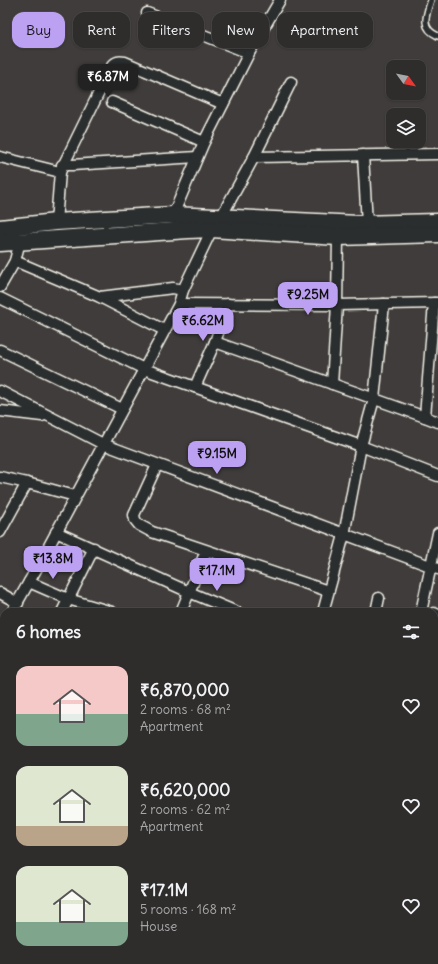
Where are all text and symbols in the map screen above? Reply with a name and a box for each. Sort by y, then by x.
chip: Buy [12,12,65,48]
chip: Rent [73,12,130,48]
chip: Filters [138,12,204,48]
chip: New [212,12,269,48]
chip: Apartment [277,12,373,48]
north arrow [386,60,426,100]
map controls [386,60,426,148]
pin: ₹6.87M [75,64,141,98]
text: ₹6.87M [87,68,129,85]
button: layers [386,108,426,148]
pin: ₹9.25M [275,282,341,316]
text: ₹9.25M [287,286,329,303]
pin: ₹6.62M [170,308,236,342]
text: ₹6.62M [182,312,224,329]
pin: ₹9.15M [184,441,250,475]
text: ₹9.15M [197,445,237,462]
pin: ₹13.8M [20,546,86,580]
text: ₹13.8M [33,550,73,567]
pin: ₹17.1M [184,558,250,592]
text: ₹17.1M [199,562,235,579]
text: 6 homes [16,621,81,643]
icon: filters [400,621,422,643]
text: ₹6,870,000 [140,679,230,701]
icon: home [48,682,96,730]
icon: heart [400,695,422,717]
text: 2 rooms · 68 m² [140,701,231,718]
text: Apartment [140,718,203,735]
text: ₹6,620,000 [140,779,231,801]
icon: home [48,782,96,830]
icon: heart [400,795,422,817]
text: 2 rooms · 62 m² [140,801,230,818]
text: Apartment [140,818,203,835]
text: ₹17.1M [140,879,188,901]
icon: home [48,882,96,930]
icon: heart [400,895,422,917]
text: 5 rooms · 168 m² [140,901,236,918]
text: House [140,918,177,935]

